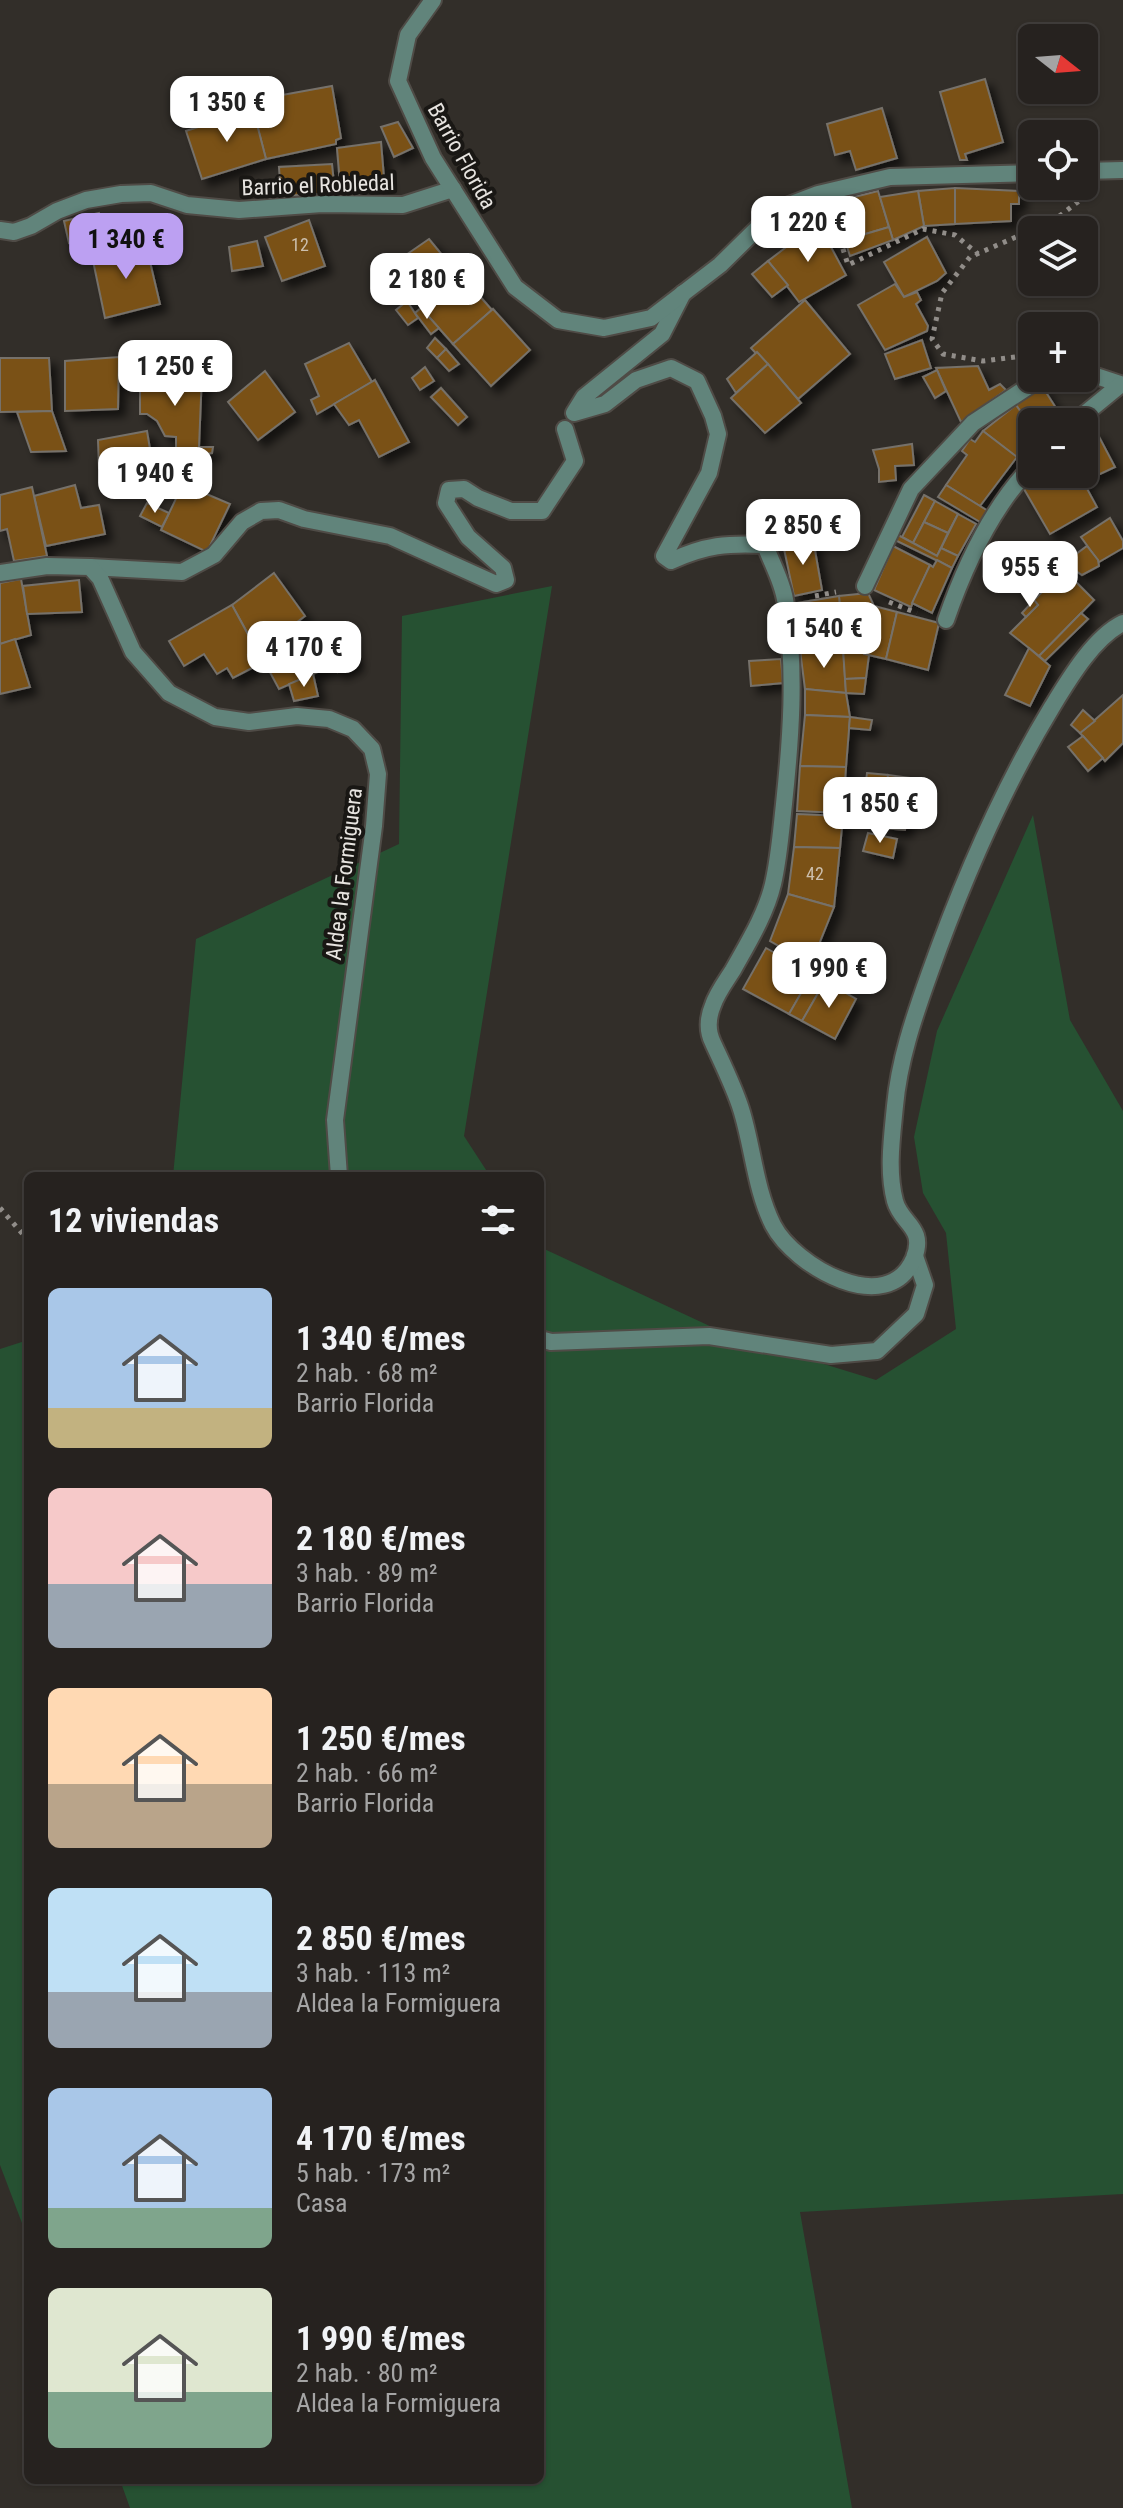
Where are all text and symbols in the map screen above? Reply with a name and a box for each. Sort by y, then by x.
north arrow [1018,24,1098,104]
map controls [1018,24,1098,488]
pin: 1 350 € [153,76,301,144]
text: 1 350 € [188,87,266,117]
street label: Barrio Florida [423,99,501,213]
button: locate [1018,120,1098,200]
street label: Barrio el Robledal [241,170,395,200]
pin: 1 220 € [734,196,882,264]
text: 1 220 € [769,207,847,237]
pin: 1 340 € [52,213,200,281]
button: layers [1018,216,1098,296]
text: 1 340 € [87,224,165,254]
house number: 12 [291,234,309,255]
pin: 2 180 € [353,253,501,321]
text: 2 180 € [388,264,466,294]
button: + [1018,312,1098,392]
pin: 1 250 € [101,340,249,408]
text: 1 250 € [136,351,214,381]
button: − [1018,408,1098,488]
pin: 1 940 € [81,447,229,515]
text: 1 940 € [116,458,194,488]
pin: 2 850 € [729,499,877,567]
text: 2 850 € [764,510,842,540]
pin: 955 € [974,541,1086,609]
text: 955 € [1001,552,1059,582]
pin: 1 540 € [750,602,898,670]
text: 1 540 € [785,613,863,643]
pin: 4 170 € [230,621,378,689]
text: 4 170 € [265,632,343,662]
pin: 1 850 € [806,777,954,845]
street label: Aldea la Formiguera [321,786,367,962]
text: 1 850 € [841,788,919,818]
house number: 42 [806,863,824,884]
pin: 1 990 € [755,942,903,1010]
text: 1 990 € [790,953,868,983]
icon: filters [476,1198,520,1242]
text: 12 viviendas [48,1200,219,1240]
text: 1 340 €/mes [296,1318,466,1358]
icon: home [112,1320,208,1416]
text: 2 hab. · 68 m² [296,1358,438,1388]
text: Barrio Florida [296,1388,434,1418]
text: 2 180 €/mes [296,1518,466,1558]
icon: home [112,1520,208,1616]
text: 3 hab. · 89 m² [296,1558,438,1588]
text: Barrio Florida [296,1588,434,1618]
text: 1 250 €/mes [296,1718,466,1758]
icon: home [112,1720,208,1816]
text: 2 hab. · 66 m² [296,1758,438,1788]
text: Barrio Florida [296,1788,434,1818]
text: 2 850 €/mes [296,1918,466,1958]
icon: home [112,1920,208,2016]
text: 3 hab. · 113 m² [296,1958,450,1988]
text: Aldea la Formiguera [296,1988,501,2018]
text: 4 170 €/mes [296,2118,466,2158]
icon: home [112,2120,208,2216]
text: 5 hab. · 173 m² [296,2158,450,2188]
text: Casa [296,2188,348,2218]
text: 1 990 €/mes [296,2318,466,2358]
icon: home [112,2320,208,2416]
text: 2 hab. · 80 m² [296,2358,438,2388]
text: Aldea la Formiguera [296,2388,501,2418]

